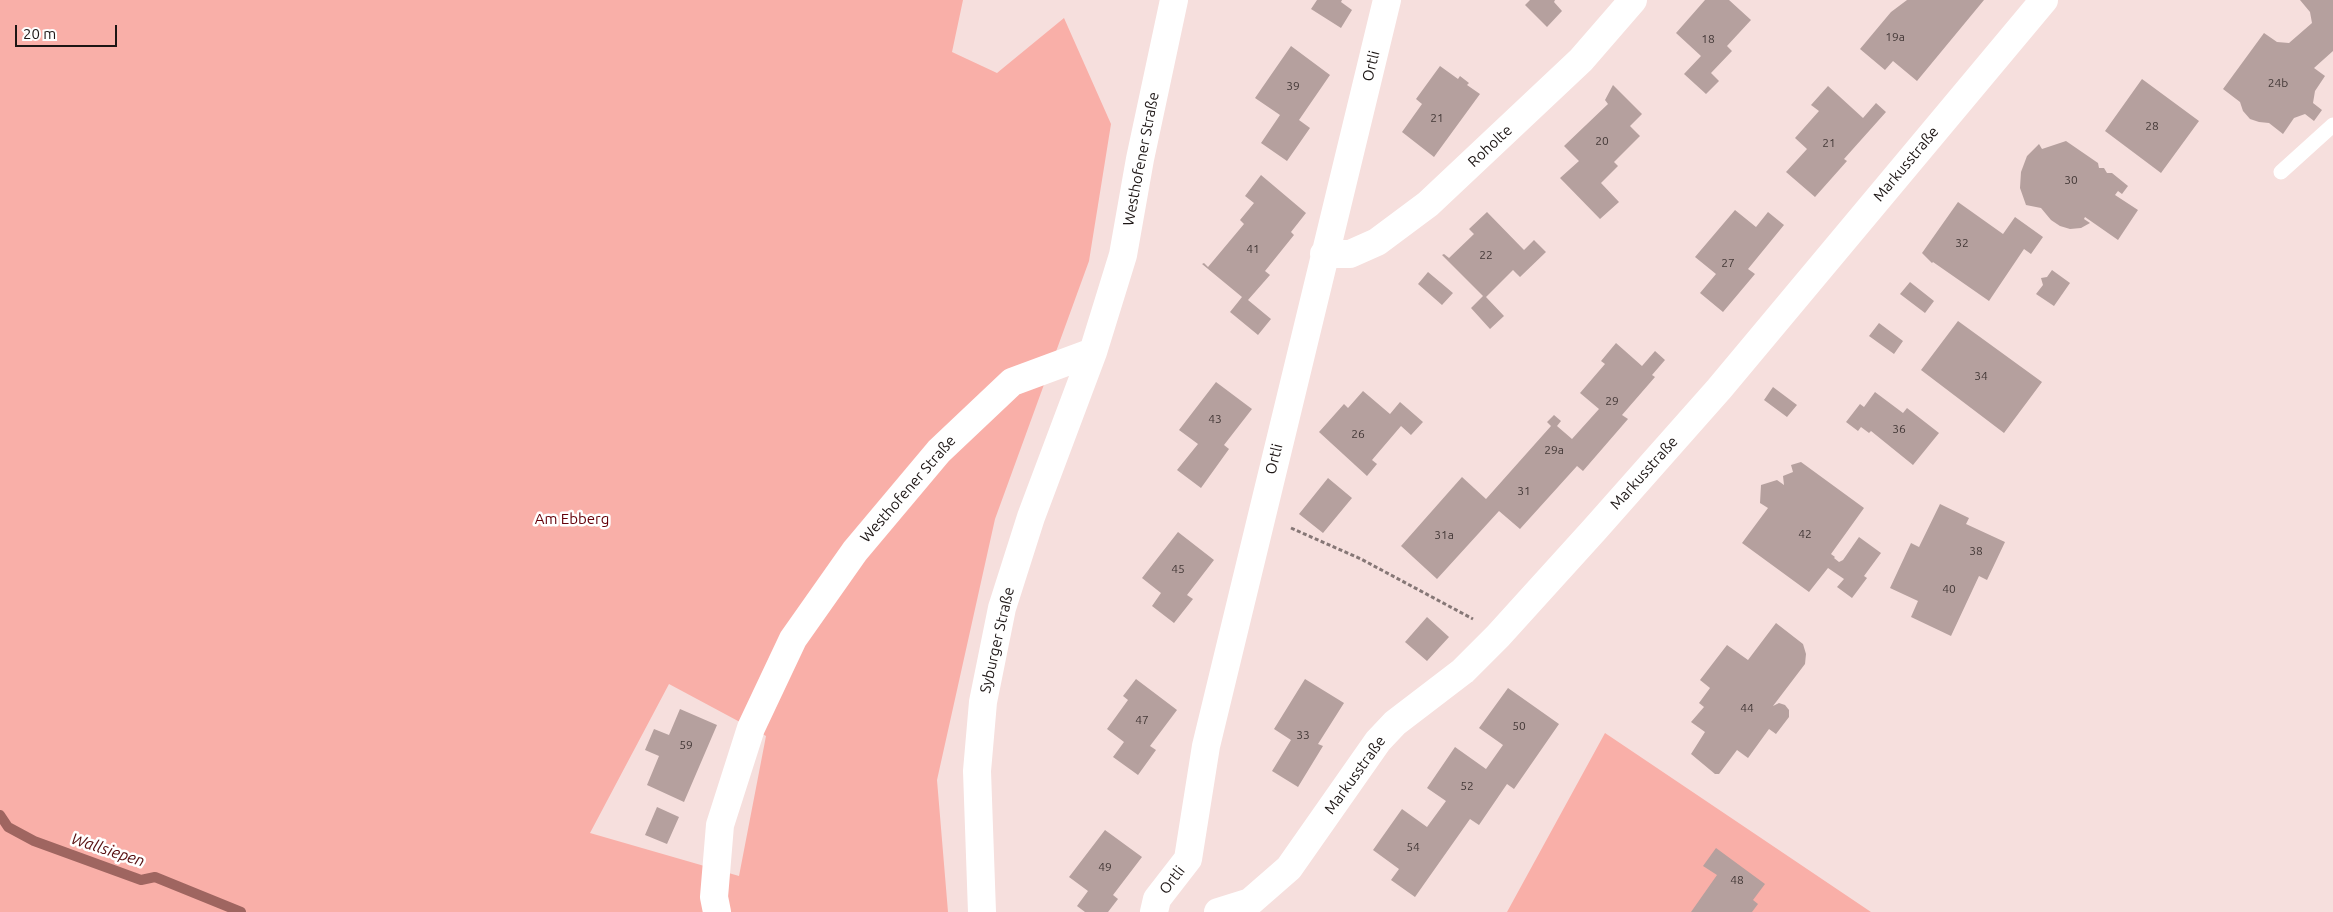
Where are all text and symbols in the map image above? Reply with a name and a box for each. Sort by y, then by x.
scale bar [18,15,120,47]
text: 20 m [23,25,56,42]
house number: 19a [1885,30,1905,44]
house number: 18 [1701,32,1715,46]
street label: Ortli [1359,49,1383,83]
house number: 24b [2268,76,2288,90]
house number: 39 [1286,79,1300,93]
street label: Westhofener Straße [1119,90,1163,228]
house number: 21 [1430,111,1444,125]
house number: 28 [2145,119,2159,133]
street label: Roholte [1464,121,1516,171]
street label: Markusstraße [1869,123,1943,205]
house number: 20 [1595,134,1609,148]
house number: 21 [1822,136,1836,150]
house number: 30 [2064,173,2078,187]
house number: 32 [1955,236,1969,250]
house number: 41 [1246,242,1260,256]
house number: 22 [1479,248,1493,262]
house number: 27 [1721,256,1735,270]
house number: 34 [1974,369,1988,383]
house number: 29 [1605,394,1619,408]
house number: 43 [1208,412,1222,426]
house number: 36 [1892,422,1906,436]
house number: 26 [1351,427,1365,441]
street label: Westhofener Straße [857,432,959,546]
street label: Markusstraße [1606,433,1682,513]
street label: Ortli [1262,442,1286,476]
house number: 29a [1544,443,1564,457]
house number: 31 [1517,484,1531,498]
park label: Am Ebberg [535,510,609,528]
house number: 42 [1798,527,1812,541]
house number: 31a [1434,528,1454,542]
house number: 38 [1969,544,1983,558]
house number: 45 [1171,562,1185,576]
house number: 40 [1942,582,1956,596]
street label: Syburger Straße [976,585,1018,695]
house number: 44 [1740,701,1754,715]
house number: 47 [1135,713,1149,727]
house number: 50 [1512,719,1526,733]
house number: 33 [1296,728,1310,742]
street label: Markusstraße [1321,732,1389,818]
house number: 59 [679,738,693,752]
house number: 52 [1460,779,1474,793]
water label: Wallsiepen [69,829,147,871]
house number: 54 [1406,840,1420,854]
house number: 49 [1098,860,1112,874]
street label: Ortli [1155,862,1189,898]
house number: 48 [1730,873,1744,887]

